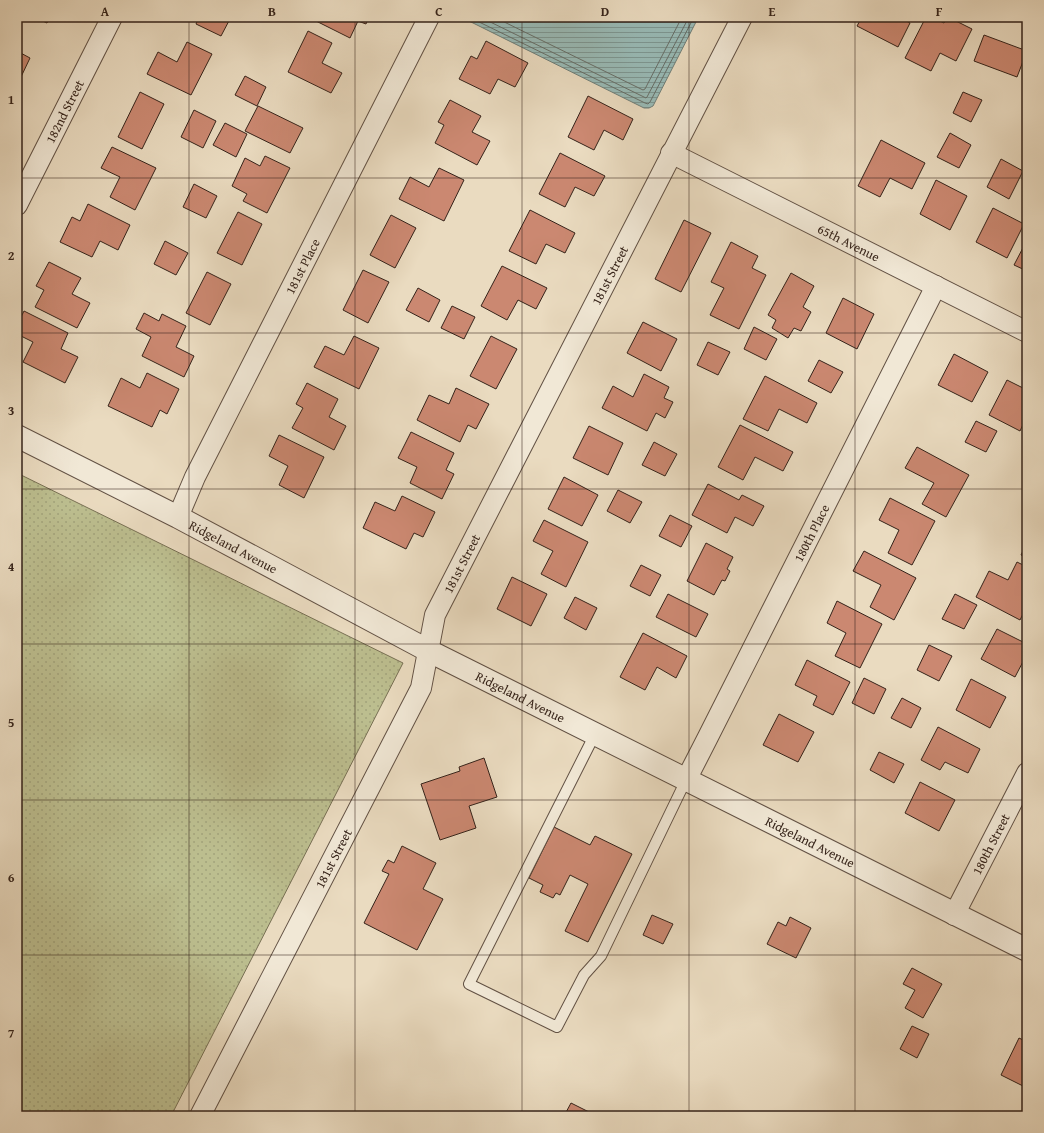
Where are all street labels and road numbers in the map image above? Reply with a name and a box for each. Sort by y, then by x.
street label: 182nd Street [41,76,89,147]
street label: 65th Avenue [814,219,883,266]
street label: 181st Place [281,235,325,298]
street label: 181st Street [587,242,633,308]
street label: 180th Place [789,501,834,565]
street label: Ridgeland Avenue [186,516,281,578]
street label: 181st Street [439,530,485,597]
street label: Ridgeland Avenue [472,667,568,727]
street label: 180th Street [967,810,1015,878]
street label: Ridgeland Avenue [762,812,858,872]
street label: 181st Street [310,825,357,892]

